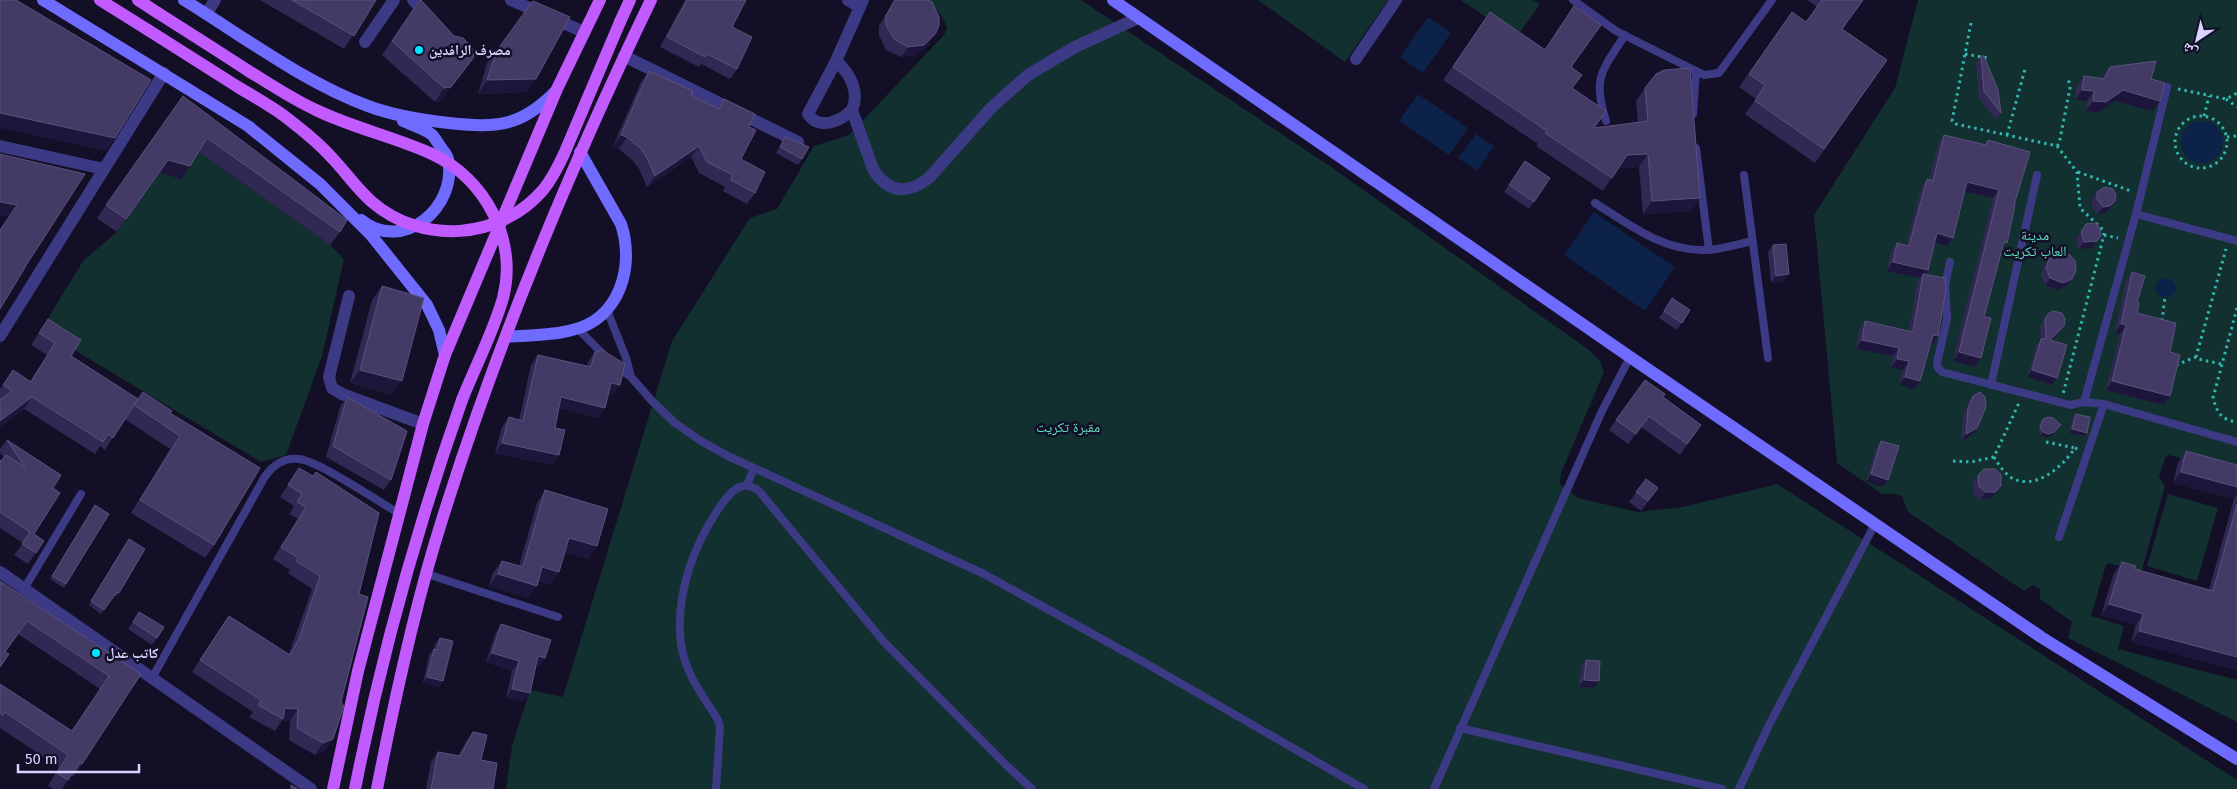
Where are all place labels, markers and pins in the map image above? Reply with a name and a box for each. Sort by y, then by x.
place label: مصرف الرافدين [429,42,511,59]
marker: مصرف الرافدين [413,44,425,56]
place label: كاتب عدل [106,645,158,662]
marker: كاتب عدل [90,647,102,659]

